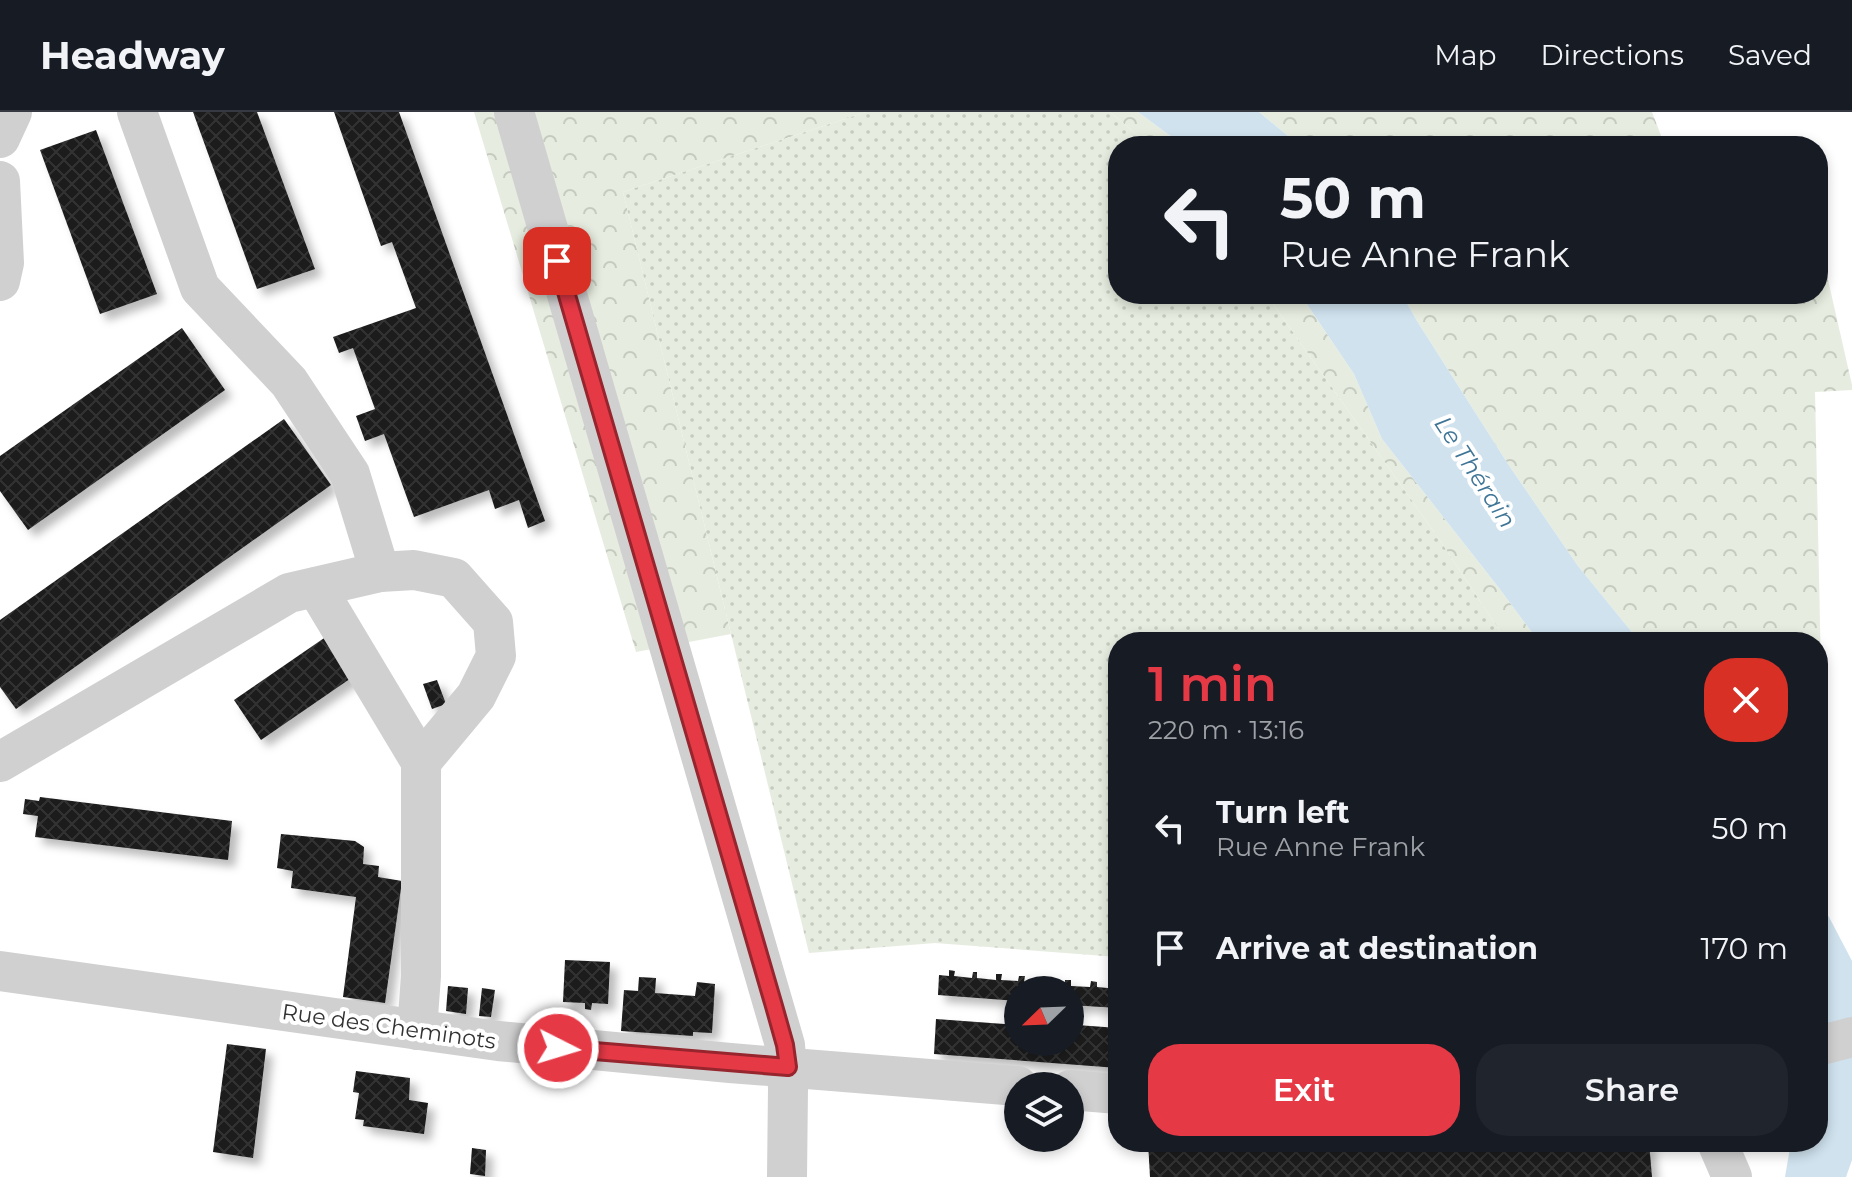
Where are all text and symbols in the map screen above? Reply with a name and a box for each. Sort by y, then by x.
text: Headway [40,32,225,79]
text: Map [1434,38,1496,72]
text: Directions [1540,38,1684,72]
text: Saved [1728,38,1812,72]
text: 50 m [1280,164,1426,232]
icon: left [1148,168,1252,272]
pin [523,227,591,295]
text: Rue Anne Frank [1280,232,1570,276]
icon: arrive [535,239,579,283]
water label: Le Thérain [1429,410,1522,533]
text: 1 min [1148,655,1277,713]
button: close [1704,658,1788,742]
text: 220 m · 13:16 [1148,714,1304,746]
text: Turn left [1216,794,1349,831]
icon: left [1148,806,1192,850]
text: 50 m [1711,810,1788,847]
text: Rue Anne Frank [1216,831,1425,863]
icon: arrive [1148,926,1192,970]
text: Arrive at destination [1216,930,1538,967]
text: 170 m [1701,930,1788,967]
north arrow [1004,976,1084,1056]
map controls [1004,976,1084,1152]
street label: Rue des Cheminots [280,998,498,1055]
position arrow [516,1006,600,1090]
button: Exit [1148,1044,1460,1136]
button: Share [1476,1044,1788,1136]
button: layers [1004,1072,1084,1152]

